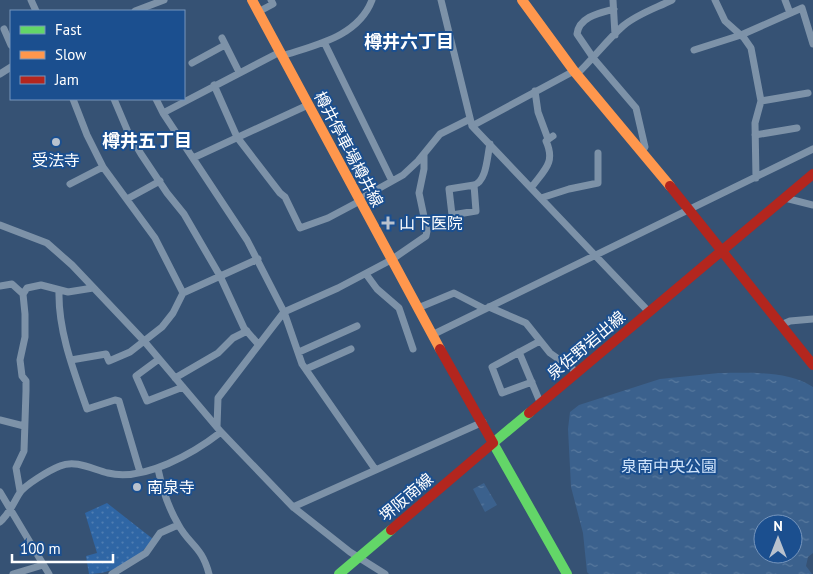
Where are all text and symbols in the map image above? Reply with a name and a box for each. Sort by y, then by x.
legend [10,10,185,100]
text: Fast [55,20,82,39]
district label: 樽井六丁目 [364,30,454,53]
text: Slow [55,45,86,64]
text: Jam [54,70,79,89]
street label: 樽井停車場樽井線 [310,88,388,210]
district label: 樽井五丁目 [102,129,192,152]
marker: 受法寺 [50,136,62,148]
place label: 受法寺 [32,150,80,170]
place label: 山下医院 [399,213,463,233]
marker: 山下医院 [381,216,395,230]
street label: 泉佐野岩出線 [543,306,629,384]
park label: 泉南中央公園 [621,456,717,476]
street label: 堺阪南線 [375,469,437,525]
place label: 南泉寺 [147,477,195,497]
marker: 南泉寺 [131,481,143,493]
north arrow [753,514,803,564]
text: N [773,517,783,535]
scale bar [12,532,114,564]
text: 100 m [20,539,61,558]

